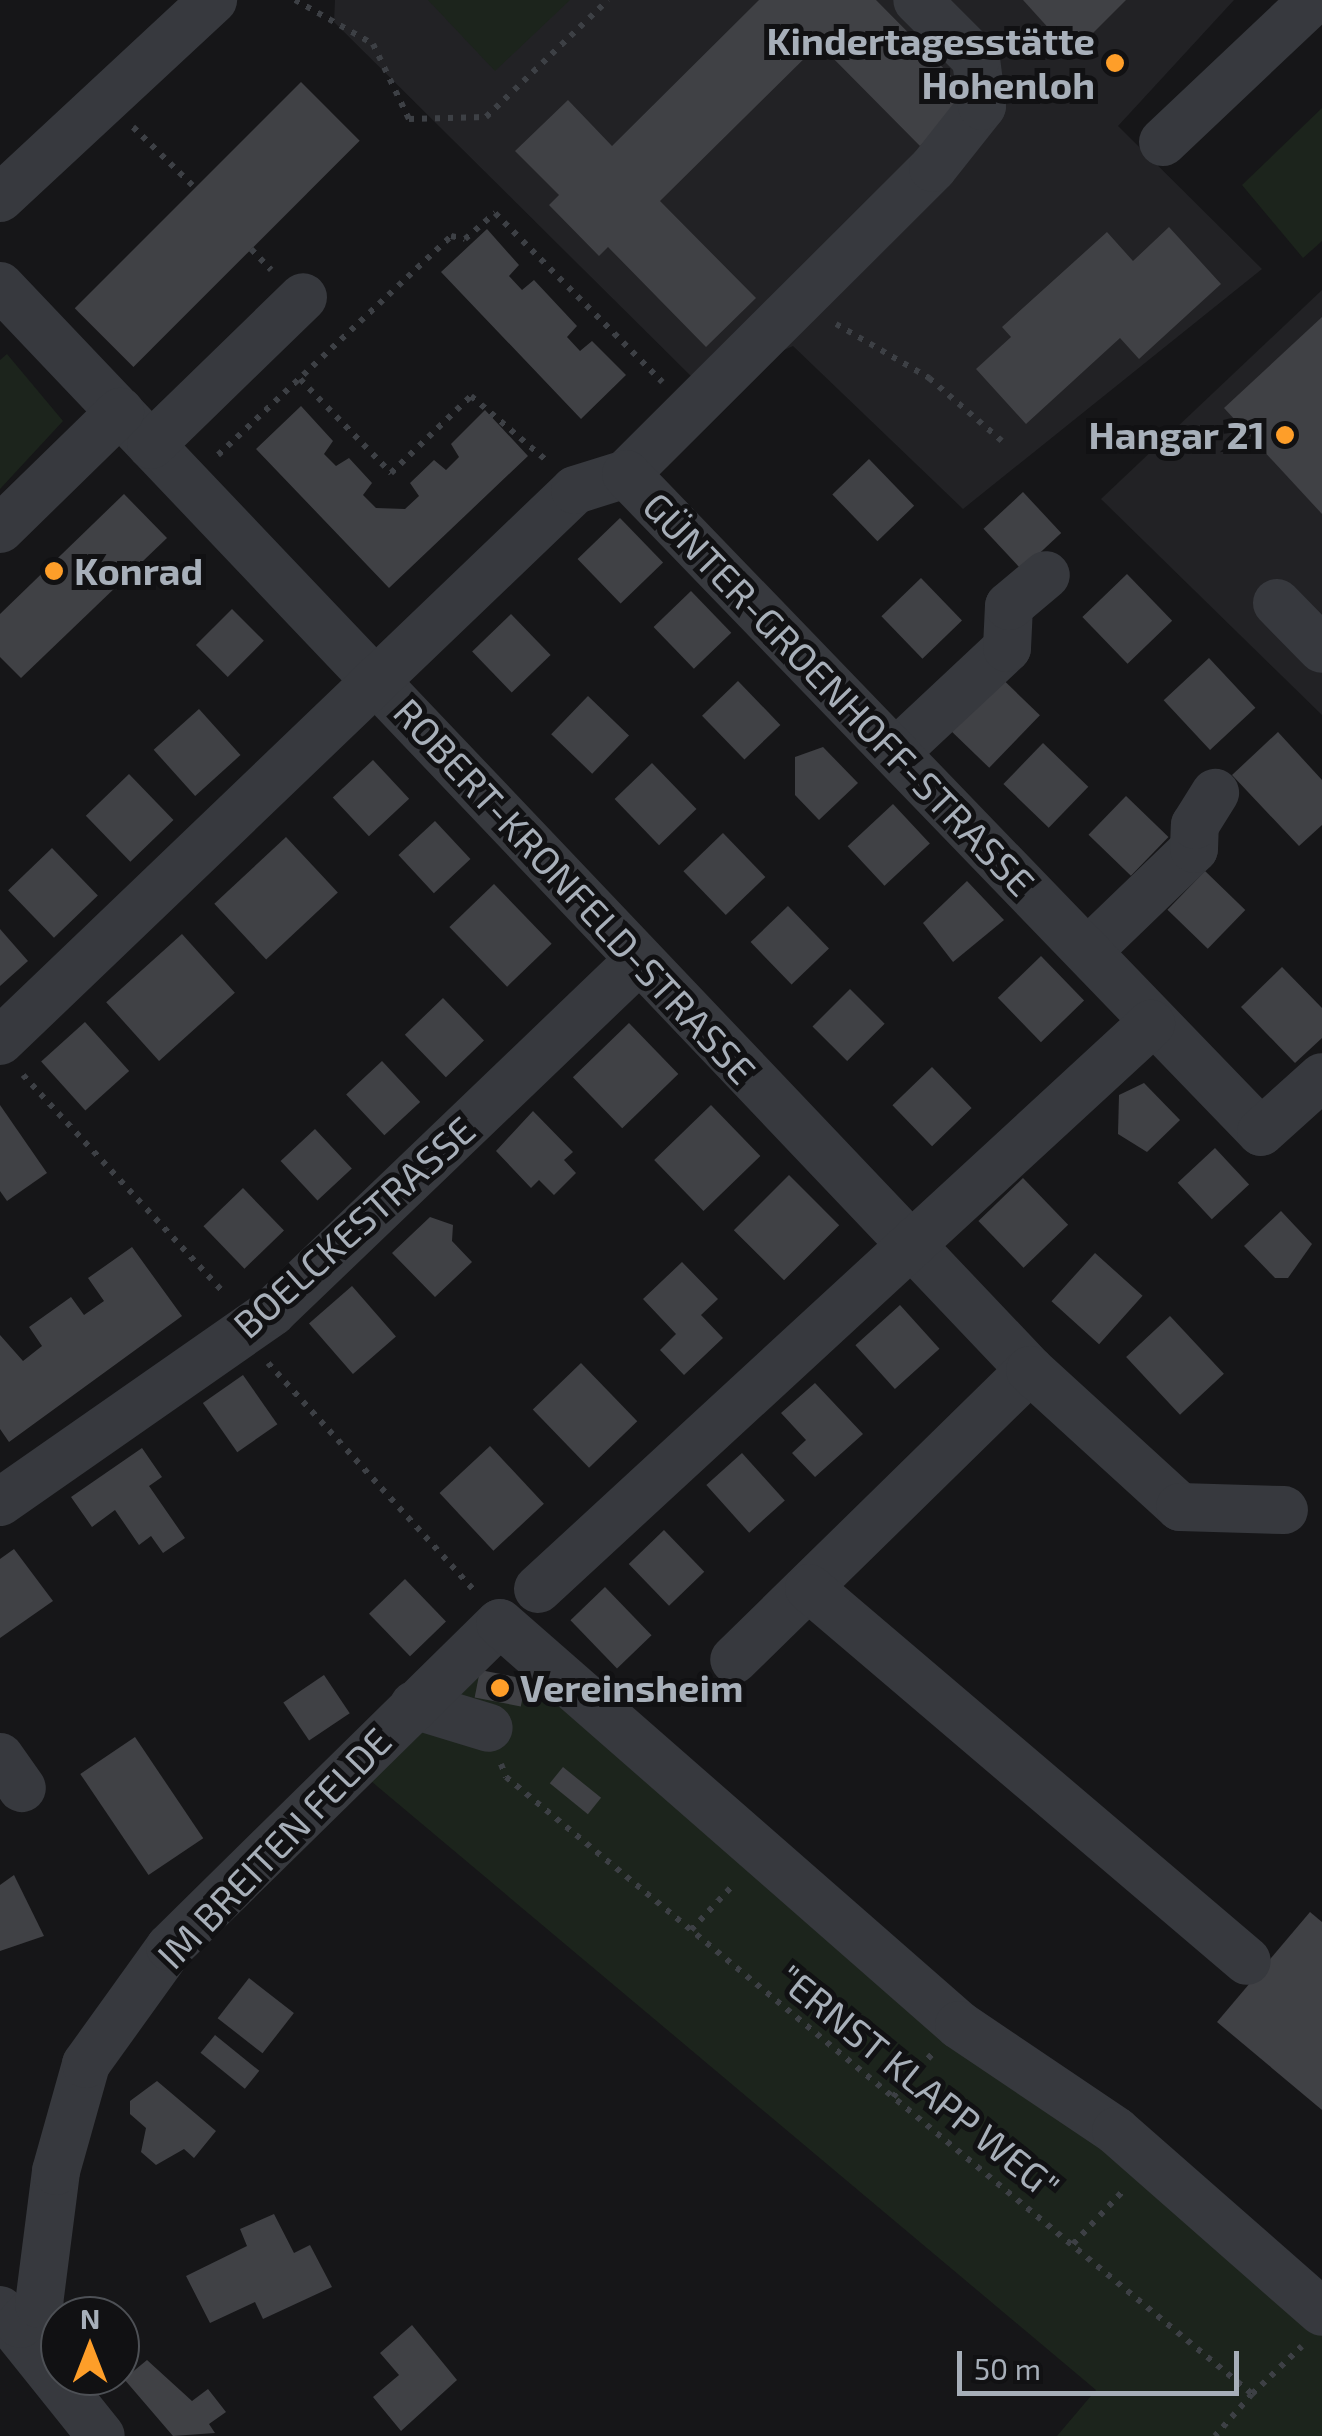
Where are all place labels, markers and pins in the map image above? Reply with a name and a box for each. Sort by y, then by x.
place label: Kindertagesstätte Hohenloh [767,18,1095,107]
marker: Kindertagesstätte Hohenloh [1104,52,1126,74]
place label: Hangar 21 [1088,412,1265,458]
marker: Hangar 21 [1274,424,1296,446]
place label: Konrad [74,548,203,594]
marker: Konrad [43,560,65,582]
place label: Vereinsheim [520,1665,743,1711]
marker: Vereinsheim [489,1677,511,1699]

